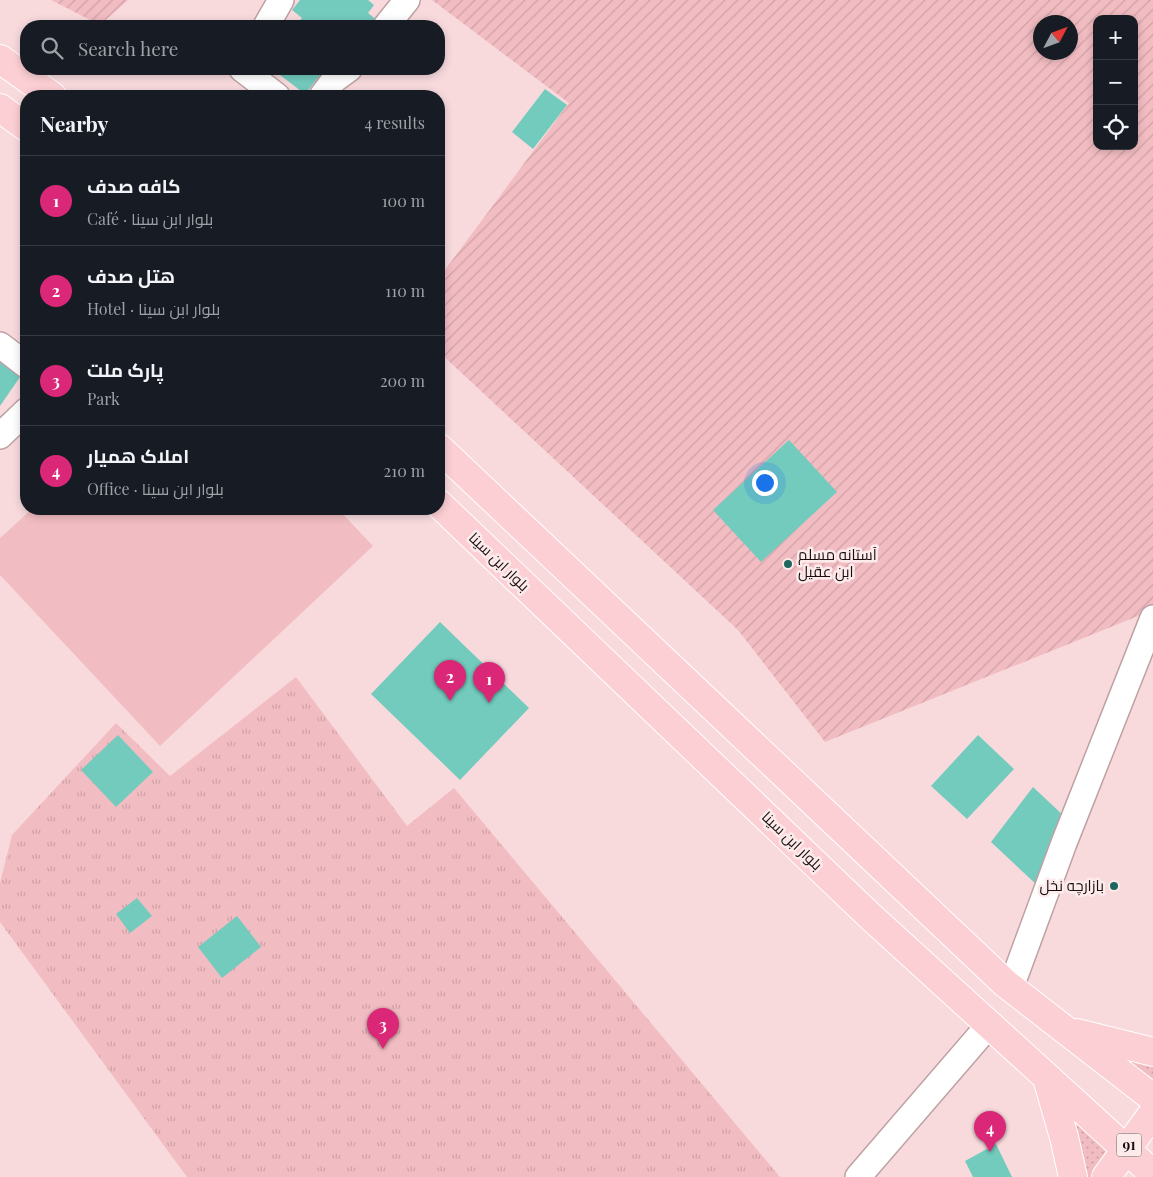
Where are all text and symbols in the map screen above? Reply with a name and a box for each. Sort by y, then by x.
north arrow [1033,15,1078,60]
map controls [1093,15,1138,150]
button: + [1093,15,1138,60]
search box [20,20,445,75]
icon: search [38,34,66,62]
text: Search here [78,35,178,61]
button: − [1093,60,1138,105]
button: locate [1093,105,1138,150]
text: Nearby [40,109,109,137]
text: 4 results [364,112,425,133]
text: کافه صدف [87,172,181,198]
text: 1 [53,190,59,211]
text: 100 m [382,190,425,211]
text: Café · بلوار ابن سینا [87,208,213,229]
text: هتل صدف [87,262,175,288]
text: 2 [52,280,60,301]
text: 110 m [385,280,425,301]
text: Hotel · بلوار ابن سینا [87,298,220,319]
text: پارک ملت [87,356,163,382]
text: 3 [52,370,60,391]
text: 200 m [380,370,425,391]
text: Park [87,388,120,409]
text: املاک همیار [87,442,189,468]
text: 4 [52,460,60,481]
text: 210 m [384,460,425,481]
your location [752,470,778,496]
text: Office · بلوار ابن سینا [87,478,224,499]
street label: بلوار ابن سینا [464,527,534,596]
place label: آستانه مسلم ابن عقیل [798,544,877,582]
marker: آستانه مسلم ابن عقیل [782,558,794,570]
pin: 2 [434,660,466,701]
pin: 1 [473,662,505,703]
street label: بلوار ابن سینا [757,806,827,875]
place label: بازارچه نخل [1039,875,1104,896]
marker: بازارچه نخل [1108,880,1120,892]
pin: 3 [367,1008,399,1049]
pin: 4 [974,1111,1006,1152]
road number: 91 [1116,1134,1142,1156]

